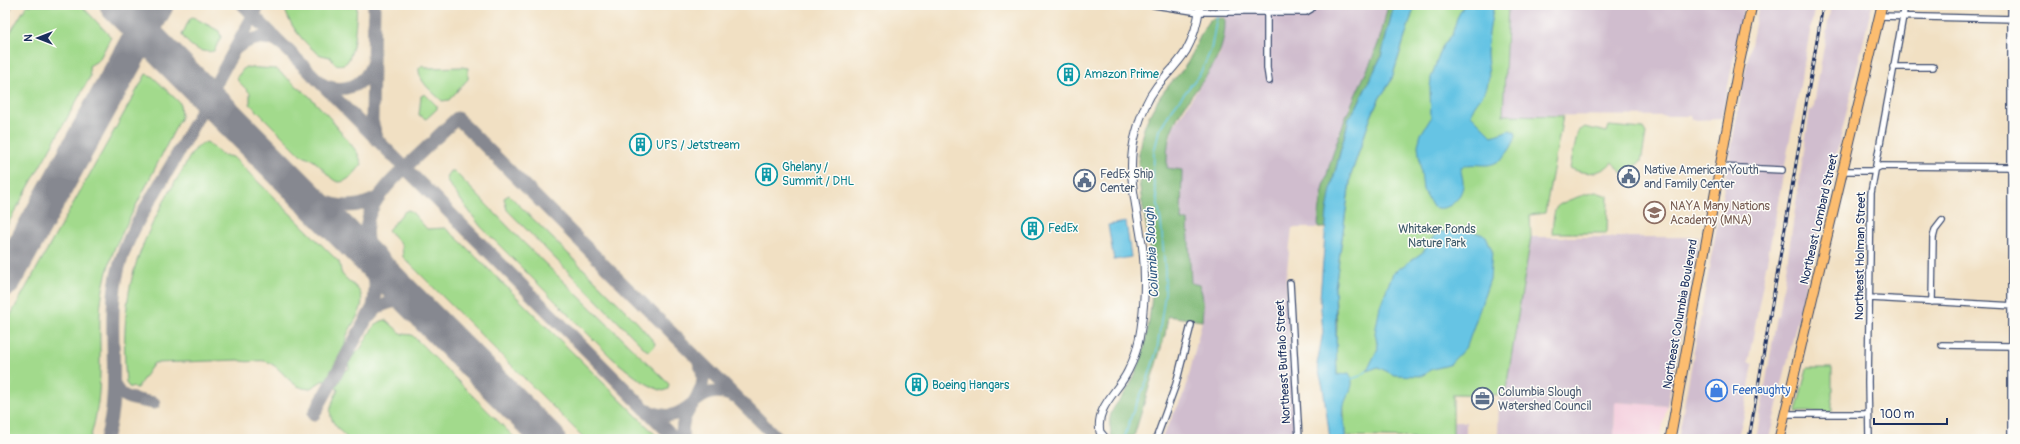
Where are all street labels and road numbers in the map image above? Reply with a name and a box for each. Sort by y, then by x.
street label: Northeast Lombard Street [1797,152,1842,286]
street label: Northeast Holman Street [1852,192,1869,320]
street label: Northeast Columbia Boulevard [1660,238,1701,390]
street label: Northeast Buffalo Street [1273,299,1294,424]

